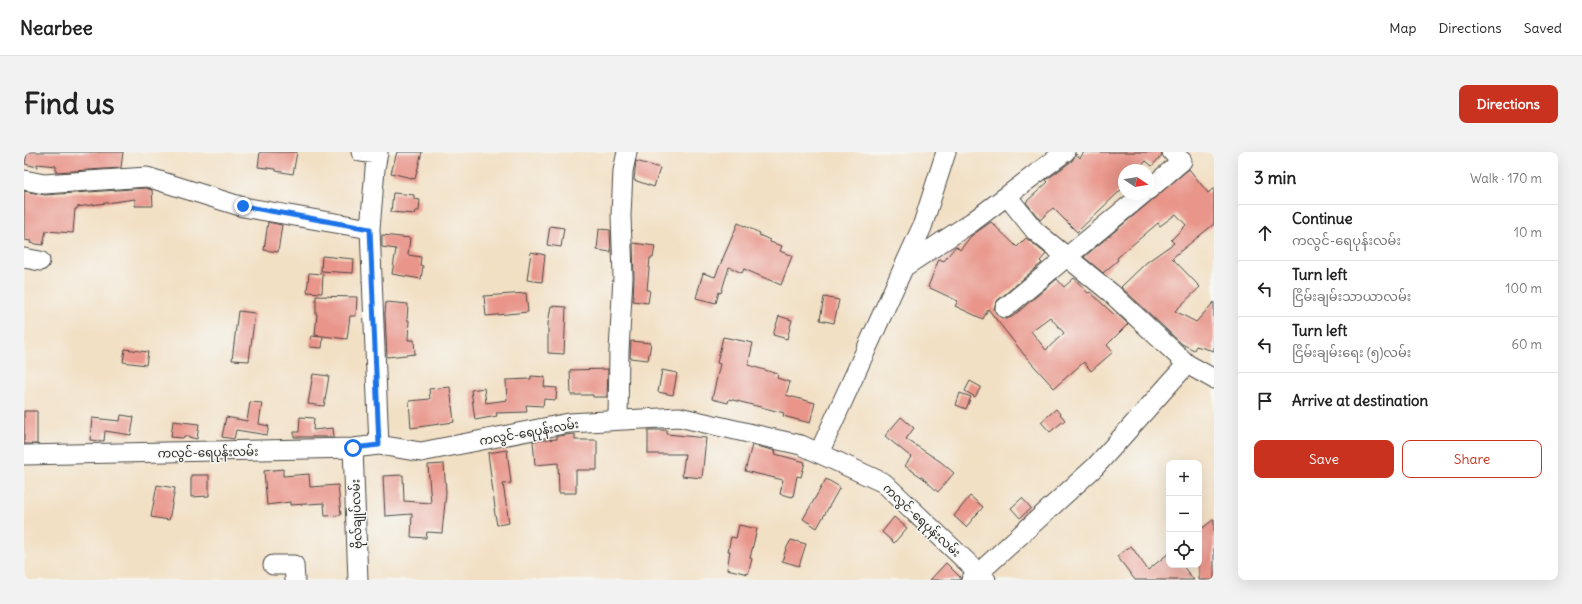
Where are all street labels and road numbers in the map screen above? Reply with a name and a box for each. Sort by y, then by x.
street label: ကလွင်-ရေပုန်းလမ်း [478,415,580,451]
street label: ကလွင်-ရေပုန်းလမ်း [158,443,258,463]
street label: ဗိုလ်ချုပ်လမ်း [346,479,368,549]
street label: ကလွင်-ရေပုန်းလမ်း [878,480,965,562]

